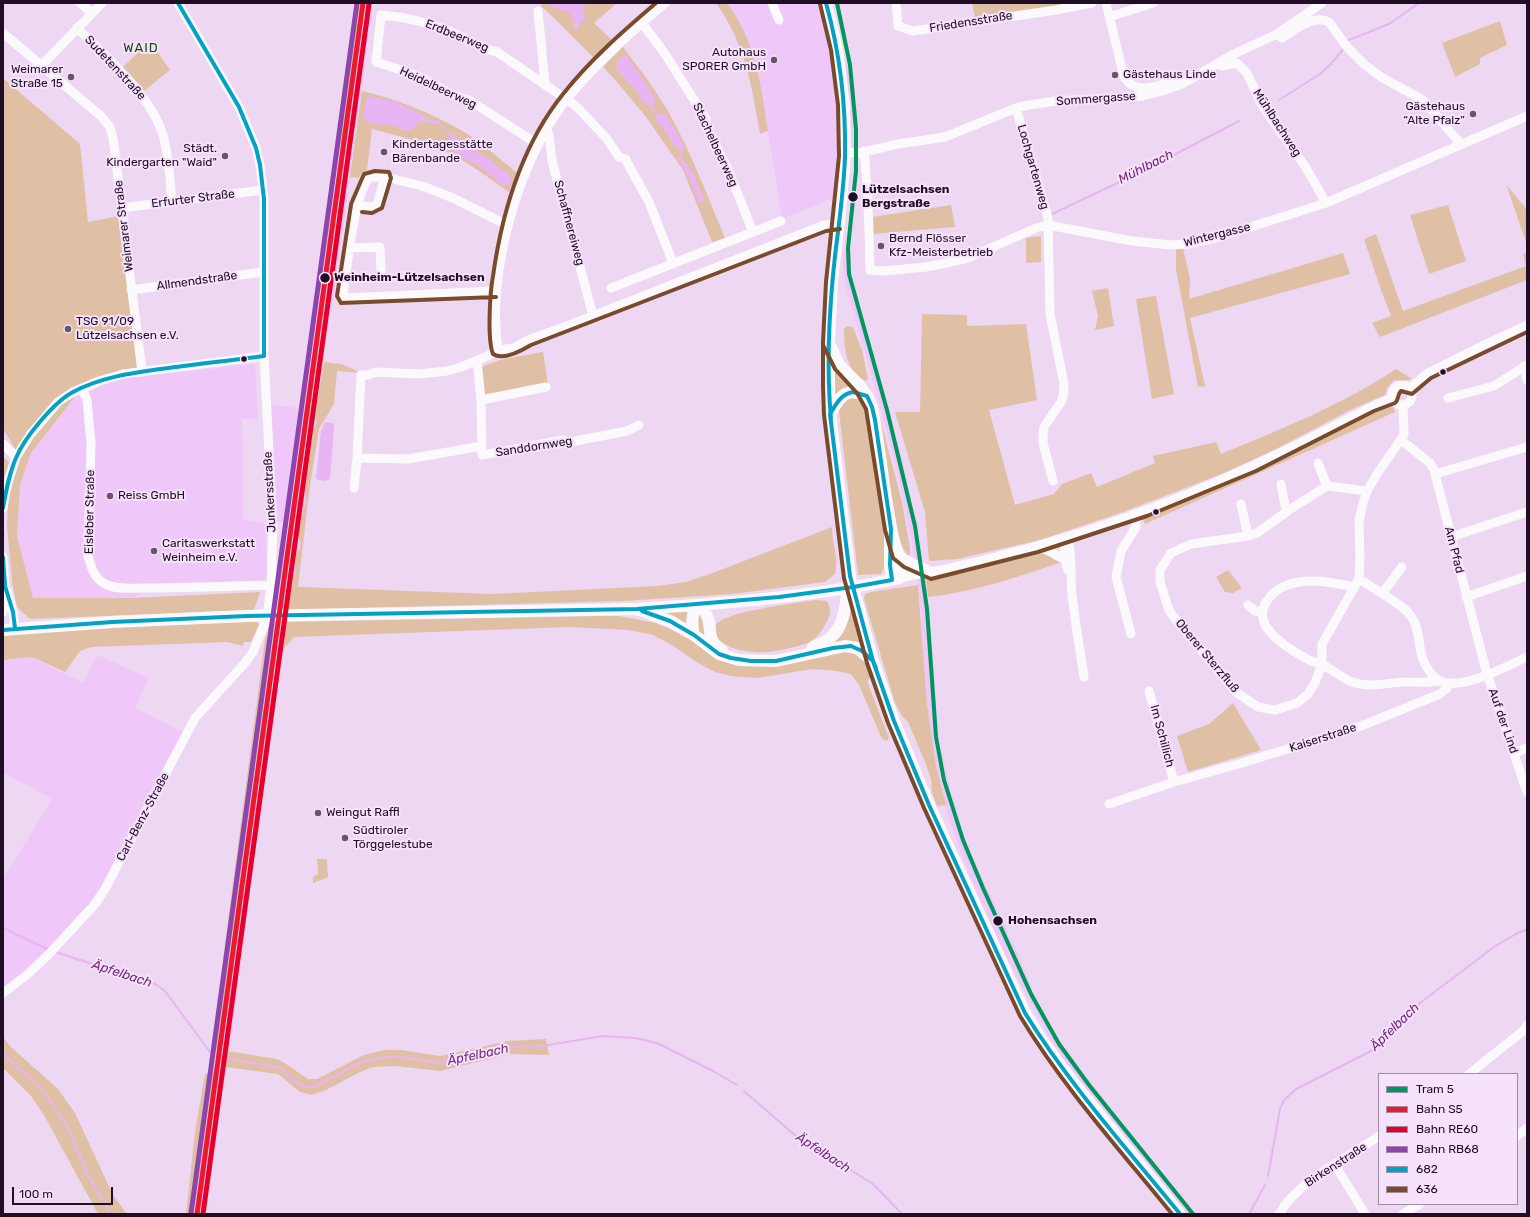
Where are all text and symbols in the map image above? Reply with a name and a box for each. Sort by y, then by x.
street label: Friedensstraße [928,8,1014,36]
street label: Erdbeerweg [423,17,491,55]
street label: Sudetenstraße [81,33,149,103]
district label: WAID [123,40,159,56]
place label: Autohaus SPORER GmbH [682,46,766,74]
marker: Autohaus SPORER GmbH [769,55,779,65]
place label: Weimarer Straße 15 [11,63,63,91]
street label: Heidelbeerweg [397,64,479,112]
place label: Gästehaus Linde [1123,68,1216,82]
marker: Gästehaus Linde [1110,70,1120,80]
marker: Weimarer Straße 15 [66,72,76,82]
street label: Mühlbachweg [1250,86,1304,160]
street label: Sommergasse [1056,89,1136,109]
place label: Gästehaus “Alte Pfalz” [1403,100,1465,128]
street label: Stachelbeerweg [689,101,741,189]
marker: Gästehaus “Alte Pfalz” [1468,109,1478,119]
street label: Lochgartenweg [1014,123,1052,211]
place label: Kindertagesstätte Bärenbande [392,138,493,166]
place label: Städt. Kindergarten "Waid" [106,142,217,170]
water label: Mühlbach [1116,146,1176,188]
marker: Kindertagesstätte Bärenbande [379,147,389,157]
marker: Städt. Kindergarten "Waid" [220,151,230,161]
street label: Weimarer Straße [111,179,137,273]
street label: Schaffnereiweg [551,179,587,267]
place label: Lützelsachsen Bergstraße [862,183,950,211]
street label: Erfurter Straße [150,187,236,211]
marker: Lützelsachsen Bergstraße [846,190,860,204]
street label: Wintergasse [1182,220,1252,250]
place label: Bernd Flösser Kfz-Meisterbetrieb [889,232,993,260]
marker: Bernd Flösser Kfz-Meisterbetrieb [876,241,886,251]
street label: Allmendstraße [156,268,238,294]
marker: Weinheim-Lützelsachsen [318,271,332,285]
place label: Weinheim-Lützelsachsen [334,271,485,285]
place label: TSG 91/09 Lützelsachsen e.V. [76,315,179,343]
marker: TSG 91/09 Lützelsachsen e.V. [63,324,73,334]
unlabelled marker [239,354,249,364]
unlabelled marker [1438,367,1448,377]
street label: Sanddornweg [495,434,573,460]
street label: Junkersstraße [261,451,279,533]
street label: Eisleber Straße [82,470,98,554]
place label: Reiss GmbH [118,489,185,503]
marker: Reiss GmbH [105,491,115,501]
unlabelled marker [1151,507,1161,517]
street label: Am Pfad [1441,525,1467,575]
place label: Caritaswerkstatt Weinheim e.V. [162,537,255,565]
marker: Caritaswerkstatt Weinheim e.V. [149,546,159,556]
street label: Oberer Sterzfluß [1172,616,1242,696]
street label: Auf der Lind [1485,686,1521,756]
street label: Im Schillich [1147,703,1177,769]
street label: Kaiserstraße [1288,720,1358,756]
street label: Carl-Benz-Straße [114,770,172,864]
place label: Weingut Raffl [326,806,400,820]
marker: Weingut Raffl [313,808,323,818]
place label: Südtiroler Törggelestube [353,824,433,852]
marker: Südtiroler Törggelestube [340,833,350,843]
marker: Hohensachsen [991,914,1005,928]
place label: Hohensachsen [1008,914,1097,928]
water label: Äpfelbach [90,957,154,991]
water label: Äpfelbach [1367,1000,1423,1054]
water label: Äpfelbach [446,1041,510,1069]
legend [1378,1073,1518,1205]
text: Tram 5 [1416,1082,1454,1096]
text: Bahn S5 [1416,1102,1463,1116]
text: Bahn RE60 [1416,1122,1478,1136]
water label: Äpfelbach [793,1130,853,1176]
street label: Birkenstraße [1302,1140,1370,1190]
text: Bahn RB68 [1416,1142,1479,1156]
text: 682 [1416,1162,1438,1176]
scale bar [14,1179,115,1205]
text: 636 [1416,1182,1438,1196]
text: 100 m [19,1187,53,1201]

